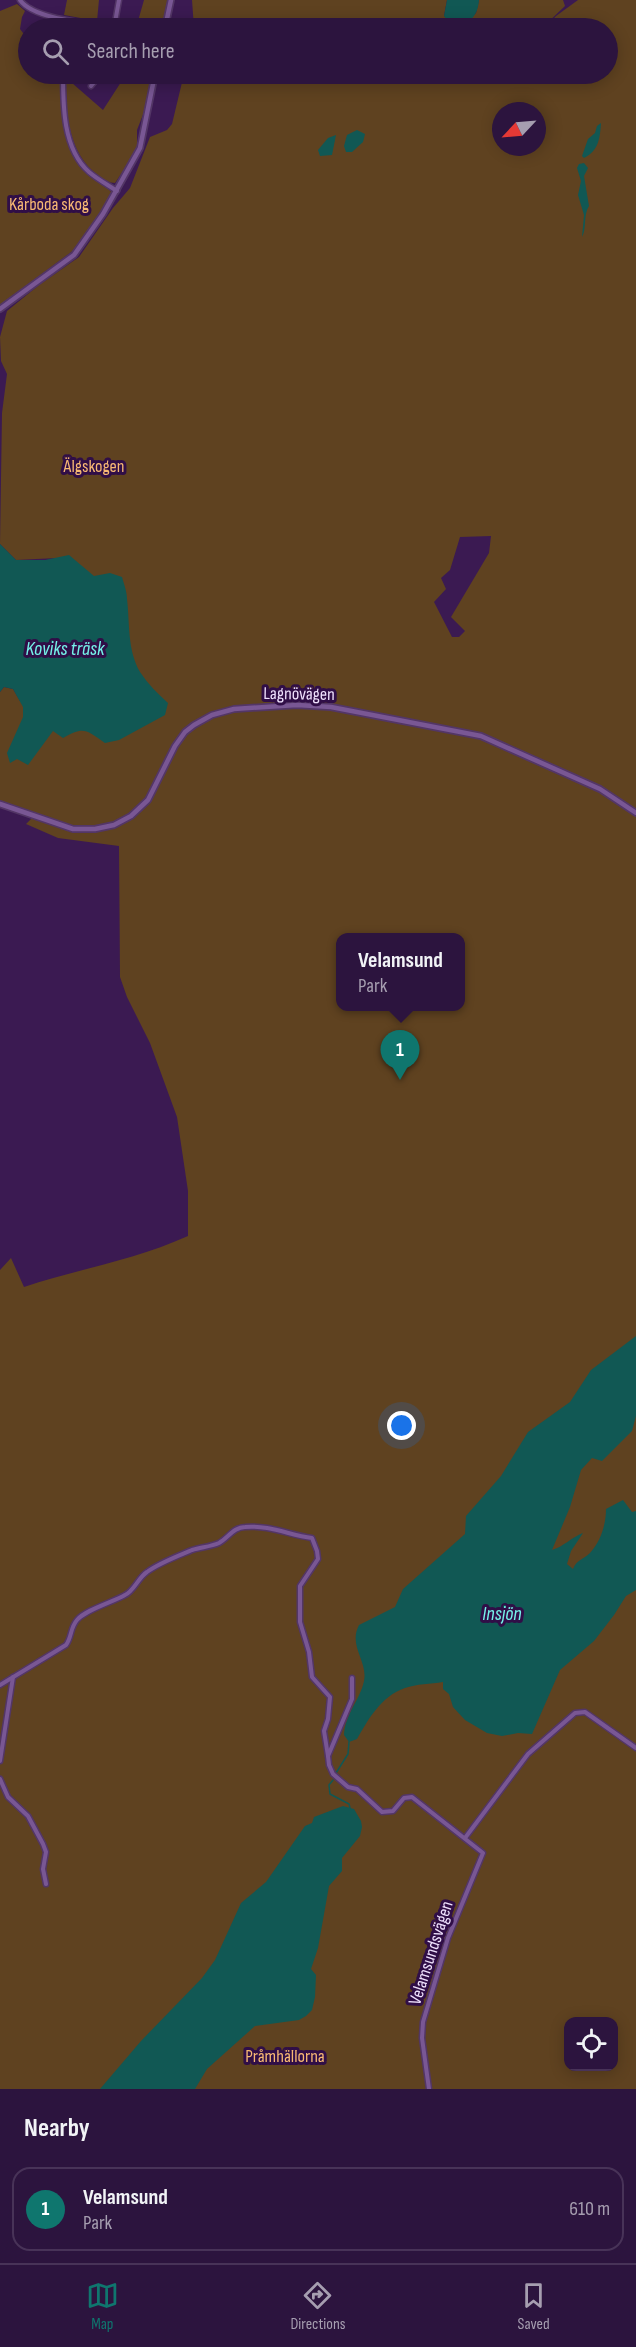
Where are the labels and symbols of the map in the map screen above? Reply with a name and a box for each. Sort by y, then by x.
north arrow [492,102,546,156]
park label: Kårboda skog [9,194,89,215]
park label: Älgskogen [63,456,124,477]
water label: Koviks träsk [26,637,105,661]
street label: Lagnövägen [263,683,335,705]
pin: 1 [380,1030,420,1080]
your location [387,1411,416,1440]
water label: Insjön [482,1602,522,1626]
street label: Velamsundsvägen [404,1898,458,2008]
park label: Pråmhällorna [245,2046,325,2067]

